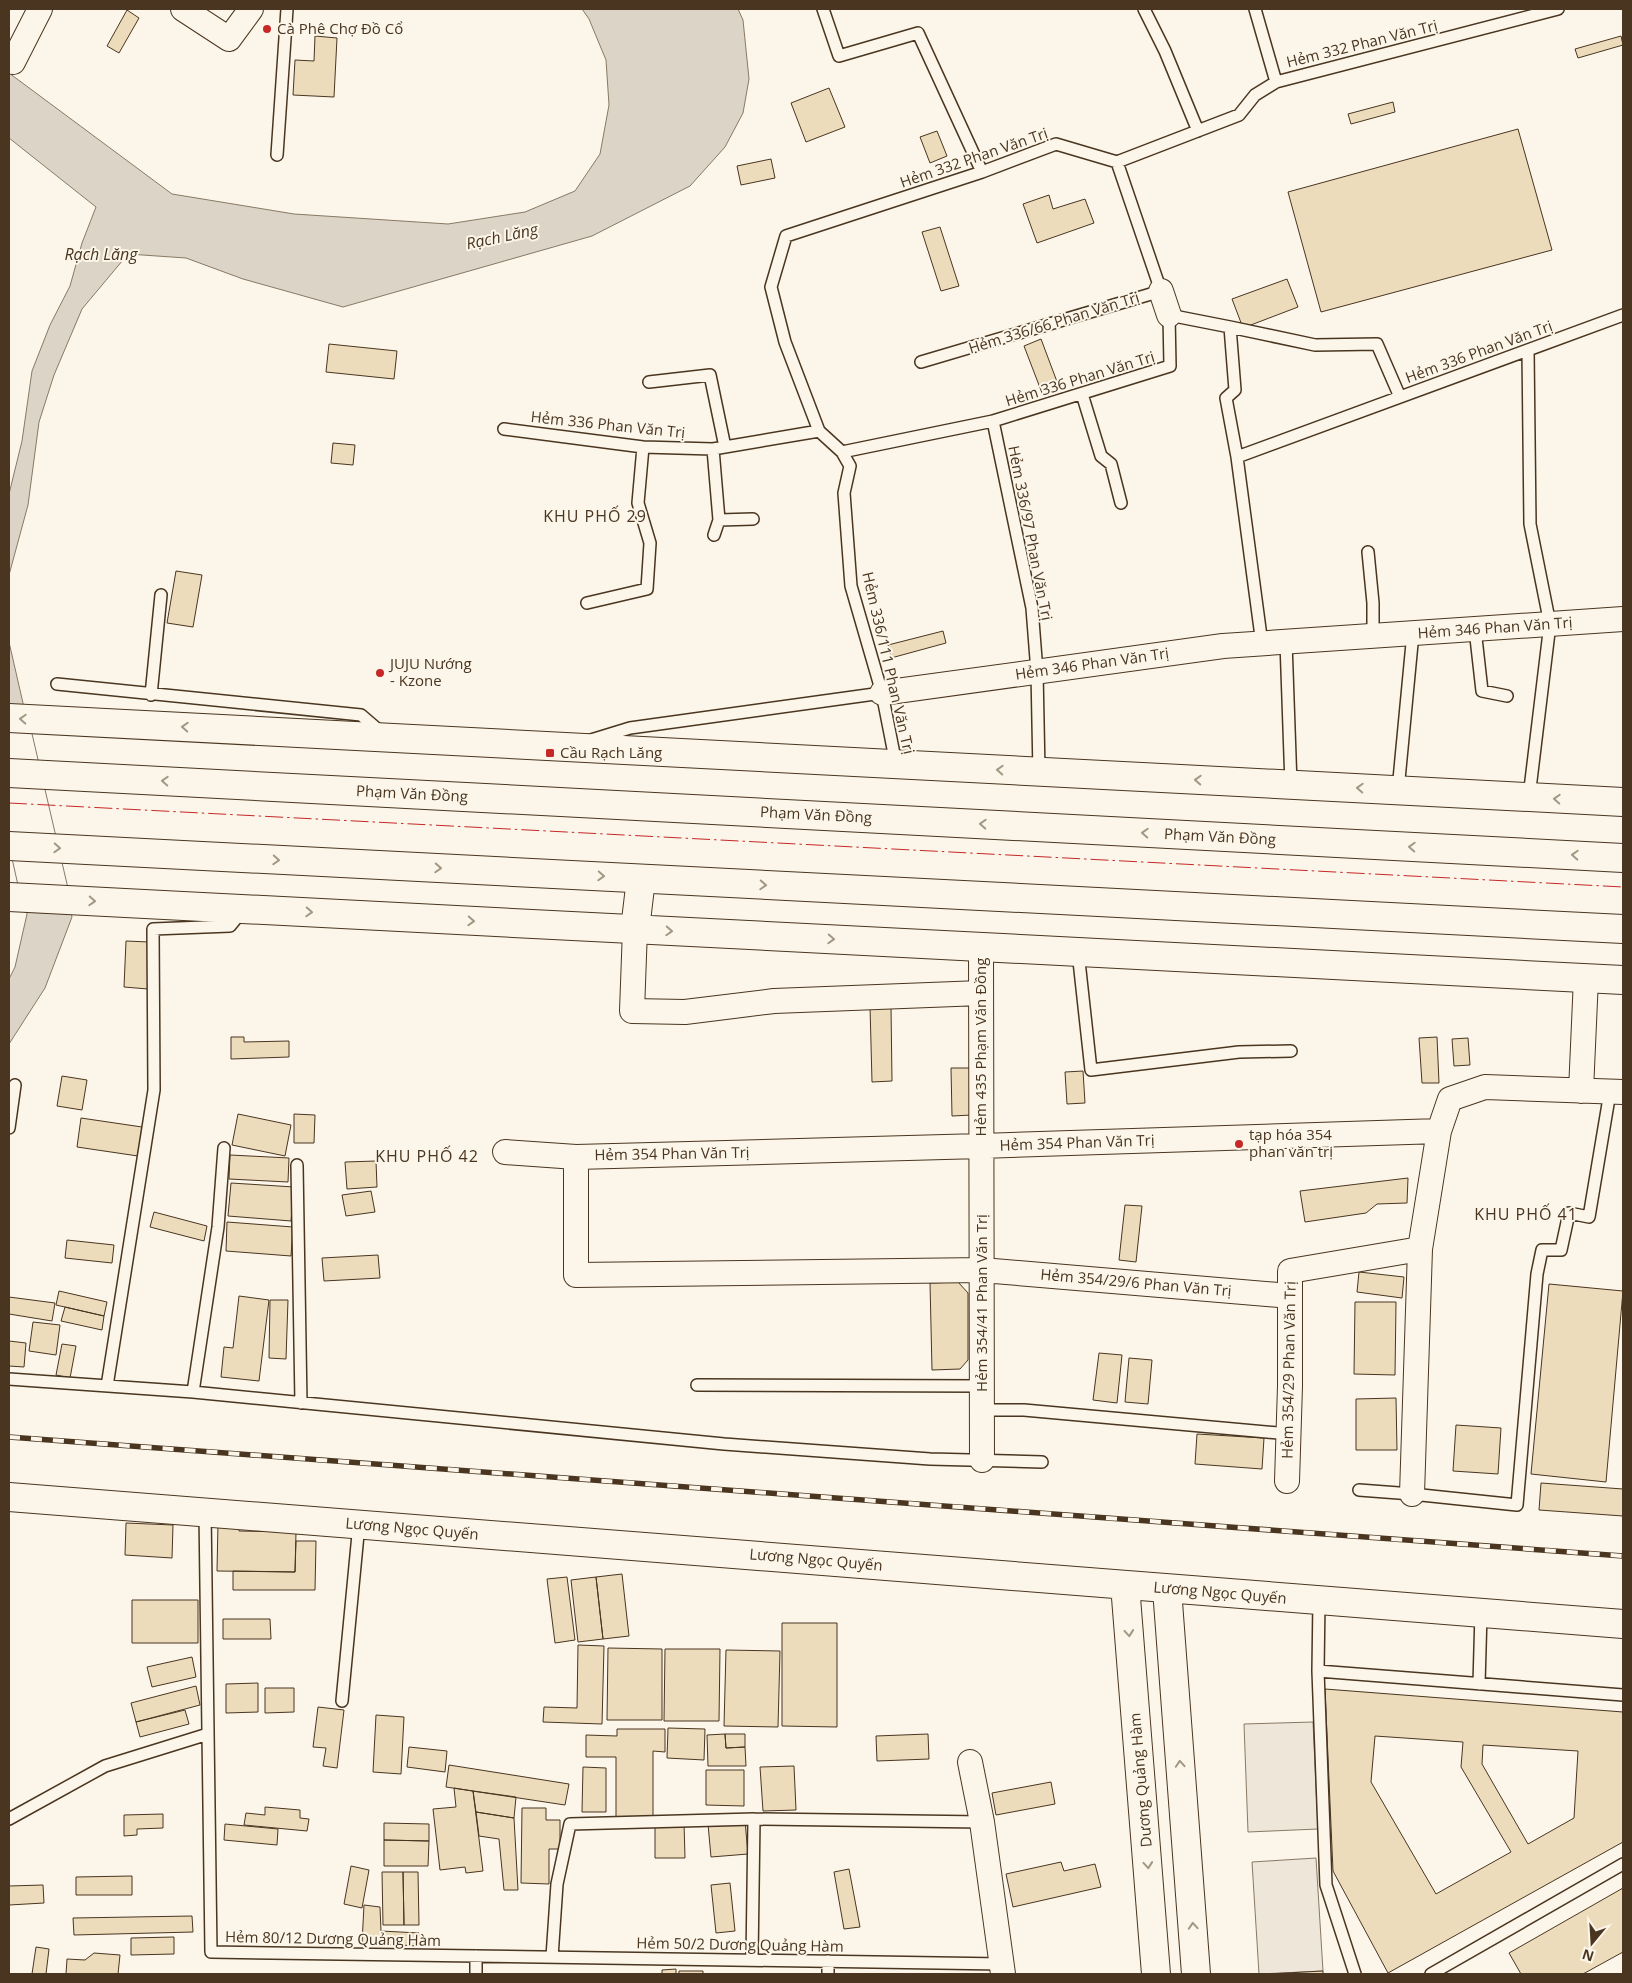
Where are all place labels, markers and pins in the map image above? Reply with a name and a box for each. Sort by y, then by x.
place label: Cà Phê Chợ Đồ Cổ [277,18,403,38]
marker: Cà Phê Chợ Đồ Cổ [261,23,273,35]
place label: JUJU Nướng - Kzone [388,653,472,690]
marker: JUJU Nướng - Kzone [374,667,386,679]
place label: Cầu Rạch Lăng [560,742,662,762]
marker: Cầu Rạch Lăng [544,747,556,759]
place label: tạp hóa 354 phan văn trị [1249,1124,1333,1161]
marker: tạp hóa 354 phan văn trị [1233,1138,1245,1150]

